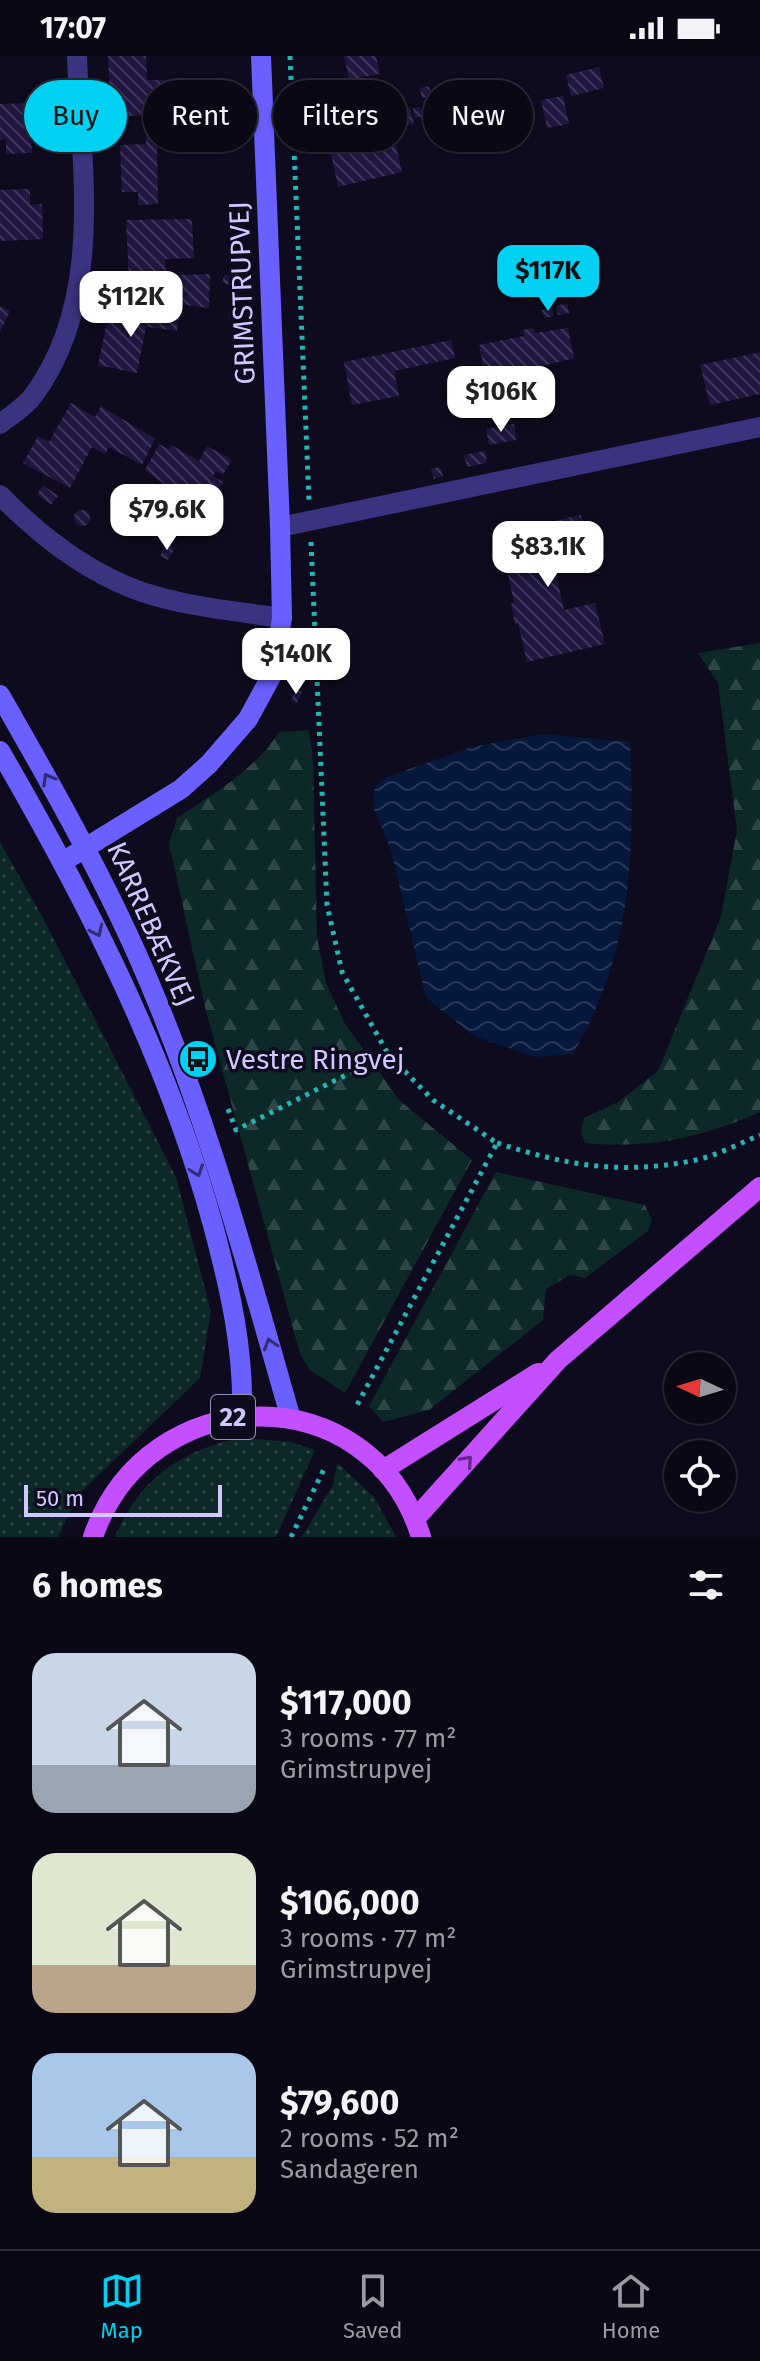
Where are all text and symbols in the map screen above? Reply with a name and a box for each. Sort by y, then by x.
text: 17:07 [40,10,106,46]
chip: Buy [24,80,127,152]
chip: Rent [143,80,257,152]
chip: Filters [273,80,407,152]
chip: New [423,80,533,152]
street label: GRIMSTRUPVEJ [222,201,262,385]
pin: $117K [492,245,604,313]
text: $117K [515,255,581,286]
pin: $112K [75,271,187,339]
text: $112K [98,281,164,312]
pin: $106K [445,366,557,434]
text: $106K [465,376,537,407]
pin: $79.6K [102,484,232,552]
text: $79.6K [128,494,206,525]
pin: $83.1K [483,521,613,589]
text: $83.1K [510,531,586,562]
pin: $140K [240,628,352,696]
text: $140K [260,638,332,669]
one-way arrow [42,773,58,788]
street label: KARREBÆKVEJ [100,837,202,1011]
one-way arrow [87,923,103,937]
bus stop icon: Vestre Ringvej [177,1038,219,1080]
place label: Vestre Ringvej [226,1043,405,1076]
one-way arrow [188,1163,204,1177]
one-way arrow [263,1337,279,1351]
north arrow [664,1352,736,1424]
map controls [664,1352,736,1512]
road number: 22 [211,1395,255,1439]
button: locate [664,1440,736,1512]
one-way arrow [457,1456,472,1471]
scale bar [24,1481,222,1517]
text: 50 m [36,1485,84,1512]
icon: filters [684,1563,728,1607]
text: 6 homes [32,1565,163,1606]
text: $117,000 [280,1682,412,1723]
icon: home [96,1685,192,1781]
text: 3 rooms · 77 m² [280,1723,456,1754]
text: Grimstrupvej [280,1754,432,1785]
text: $106,000 [280,1882,420,1923]
icon: home [96,1885,192,1981]
text: 3 rooms · 77 m² [280,1923,456,1954]
text: Grimstrupvej [280,1954,432,1985]
text: $79,600 [280,2082,399,2123]
icon: home [96,2085,192,2181]
text: 2 rooms · 52 m² [280,2123,459,2154]
text: Sandageren [280,2154,419,2185]
tab: Map [100,2269,144,2344]
tab: Saved [343,2269,402,2344]
tab: Home [602,2269,660,2344]

